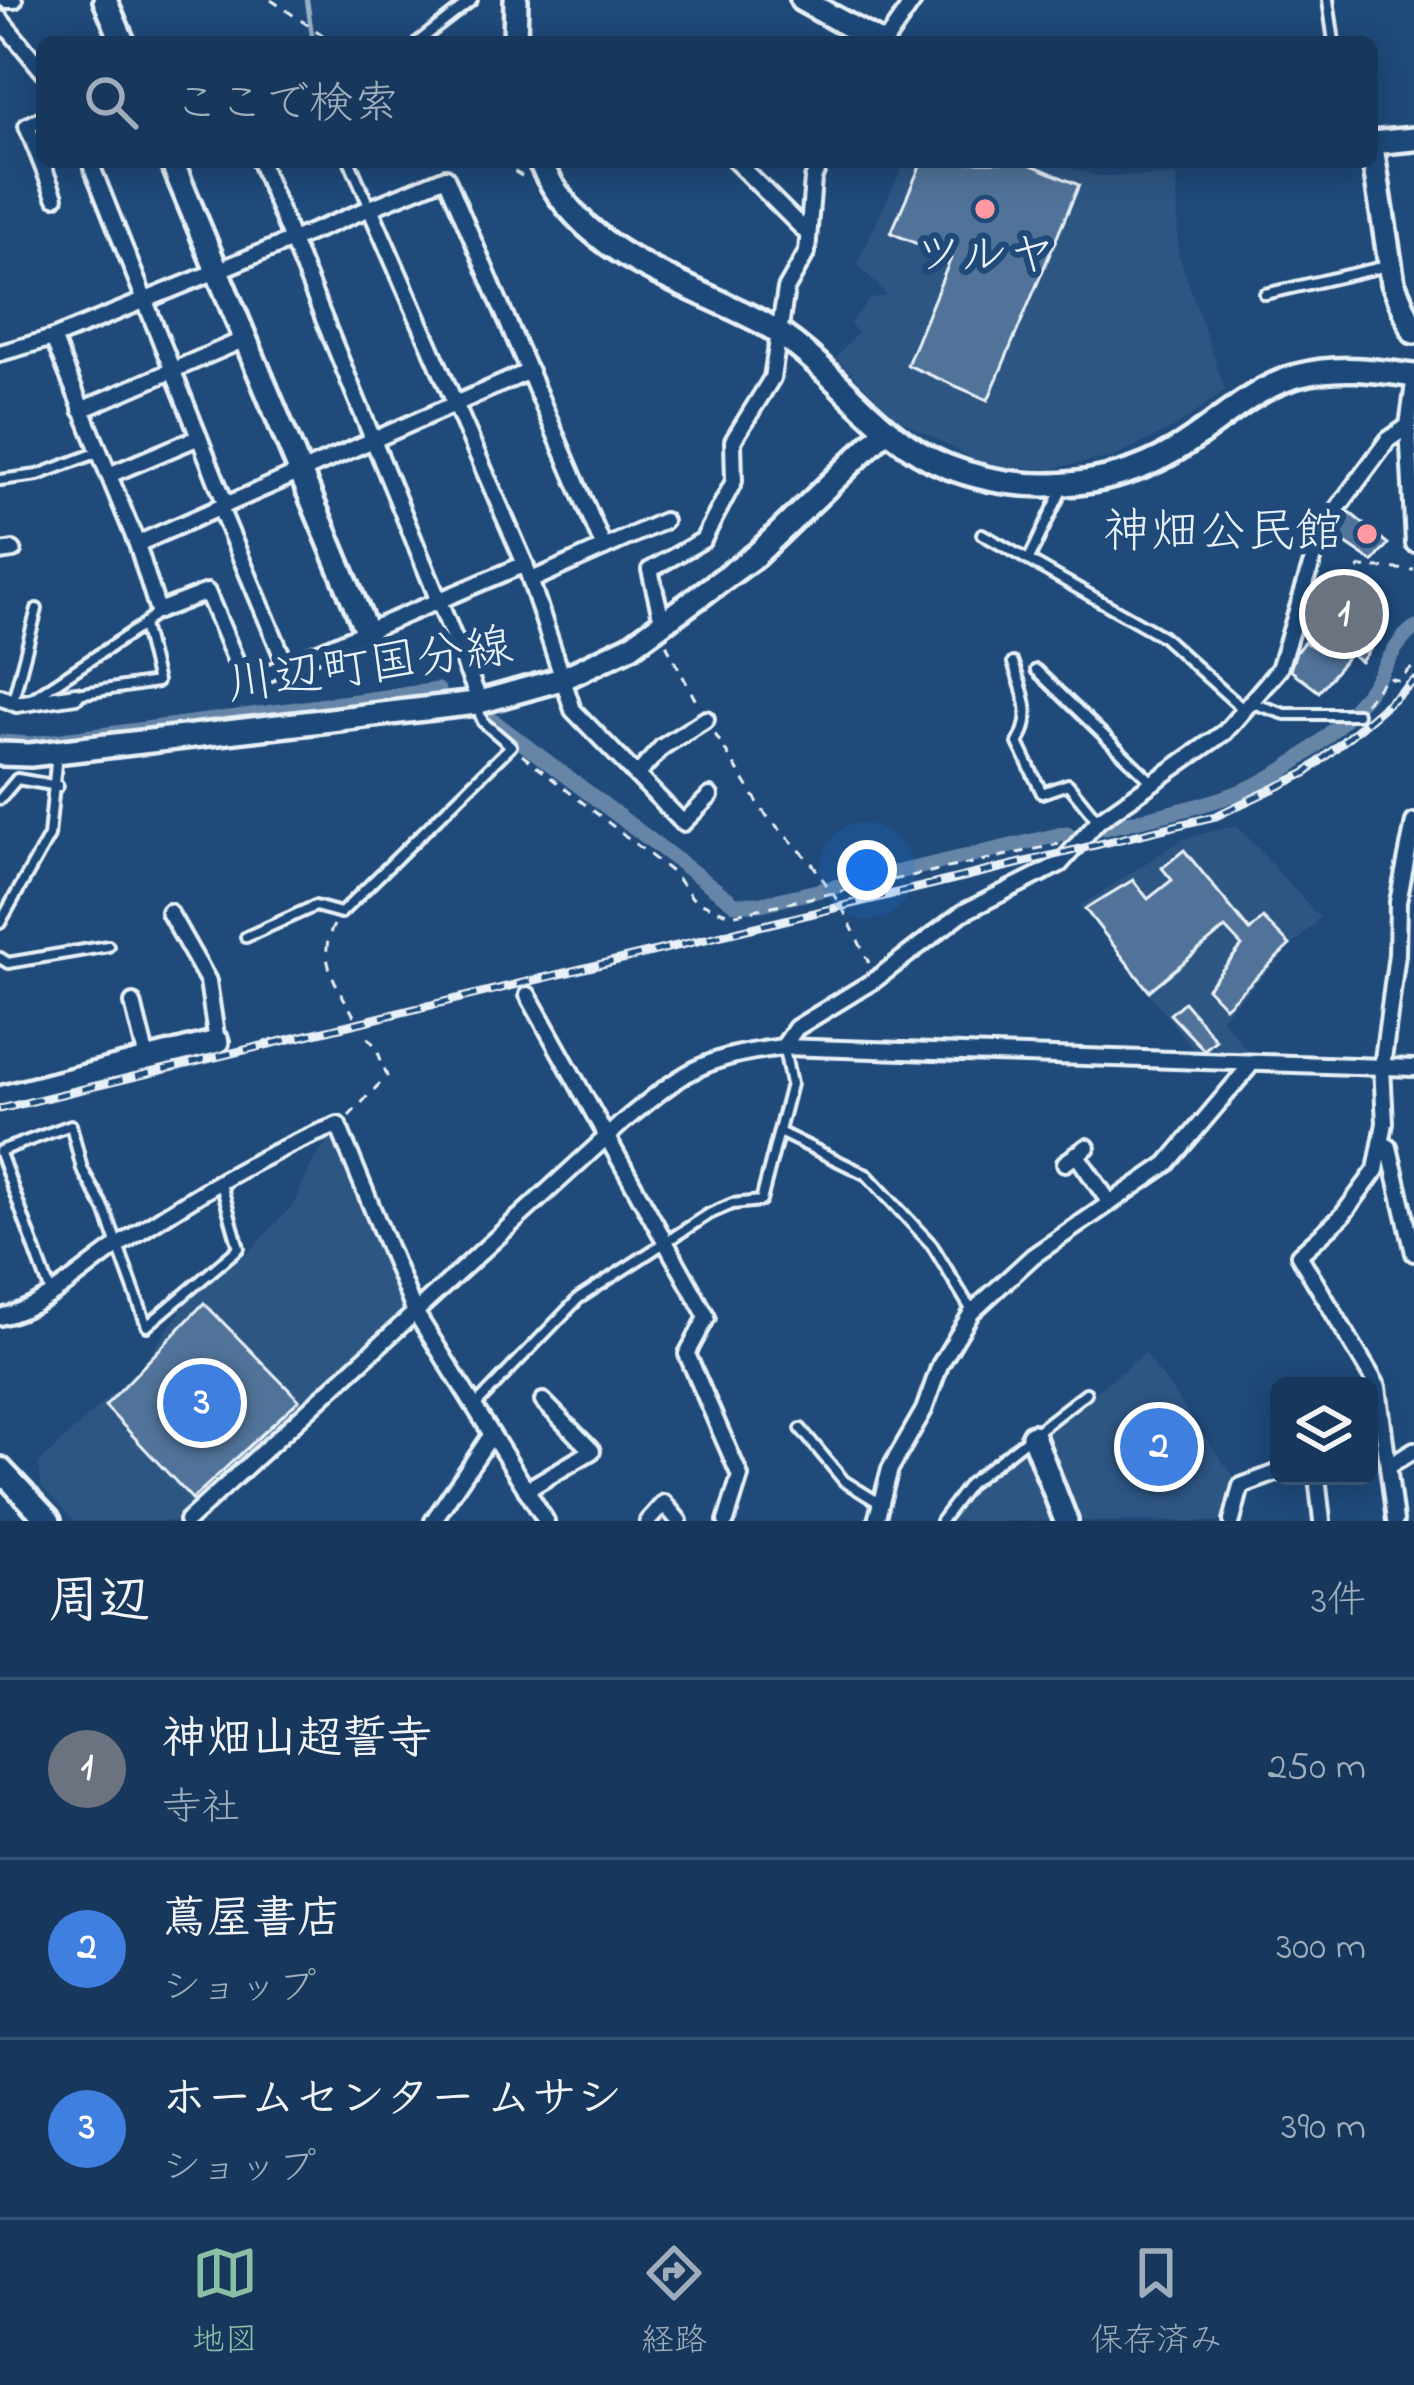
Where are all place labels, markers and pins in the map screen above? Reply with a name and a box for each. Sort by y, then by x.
marker: ツルヤ [972,196,998,222]
place label: ツルヤ [914,222,1056,292]
place label: 神畑公民館 [1103,499,1343,569]
marker: 神畑公民館 [1354,521,1380,547]
pin: 1 [1305,569,1383,659]
pin: 3 [163,1358,241,1448]
pin: 2 [1120,1402,1198,1492]

